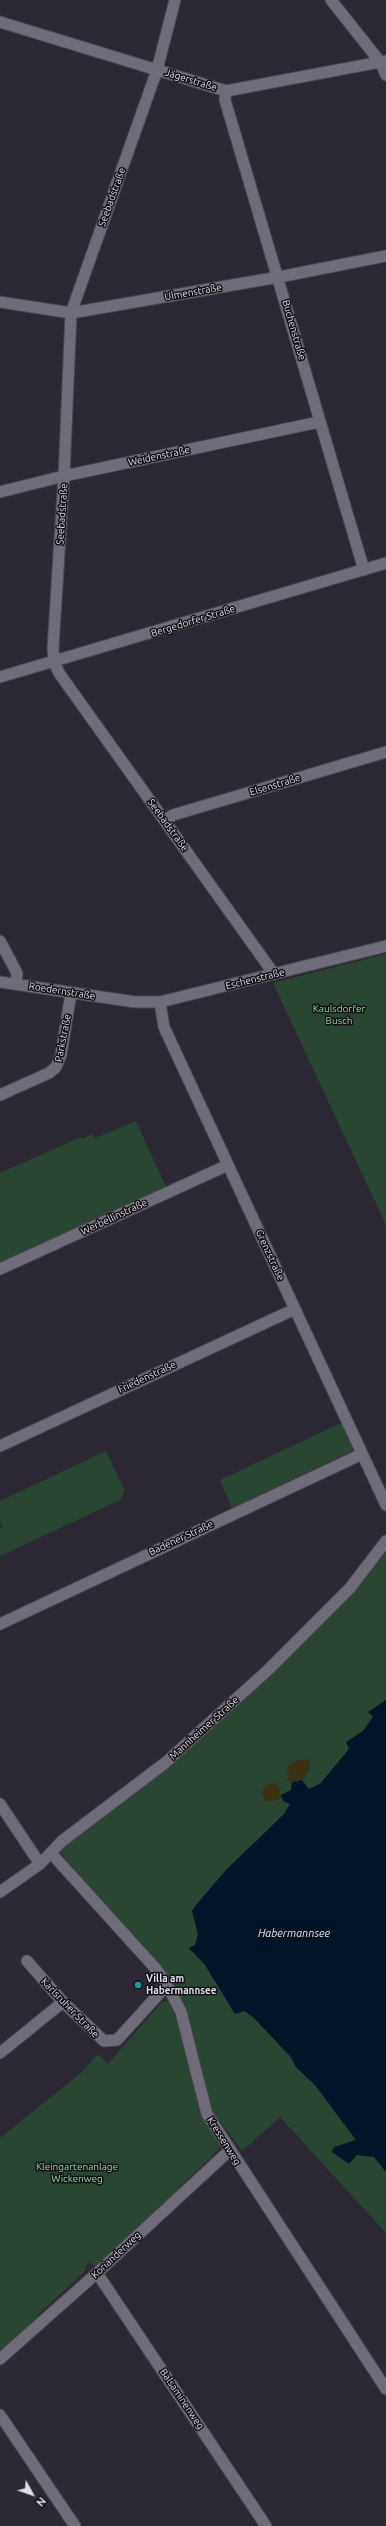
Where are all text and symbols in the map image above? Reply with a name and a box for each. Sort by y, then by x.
street label: Jägerstraße [163,66,219,94]
street label: Seebadstraße [96,166,128,228]
street label: Ulmenstraße [163,281,223,303]
street label: Buchenstraße [280,298,308,362]
street label: Weidenstraße [127,444,191,468]
street label: Seebadstraße [54,483,70,545]
street label: Bergedorfer Straße [149,602,237,640]
street label: Elsenstraße [248,772,302,798]
street label: Seebadstraße [145,796,191,854]
street label: Eschenstraße [224,966,286,992]
street label: Roedernstraße [28,980,96,1002]
park label: Kaulsdorfer Busch [313,1003,365,1026]
street label: Parkstraße [52,1013,74,1063]
street label: Werbellinstraße [79,1196,149,1238]
street label: Grenzstraße [253,1228,287,1282]
street label: Friedenstraße [116,1358,178,1396]
street label: Badener Straße [147,1518,215,1558]
street label: Mannheimer Straße [167,1694,241,1762]
water label: Habermannsee [258,1926,330,1940]
place label: Villa am Habermannsee [146,1973,217,1996]
street label: Karlsruher Straße [38,1976,102,2040]
marker: Villa am Habermannsee [133,1980,143,1990]
street label: Kressenweg [205,2115,243,2167]
park label: Kleingartenanlage Wickenweg [36,2161,118,2184]
street label: Korianderweg [89,2229,143,2281]
street label: Balsaminenweg [157,2366,207,2432]
north arrow [12,2474,52,2514]
text: N [34,2495,48,2509]

